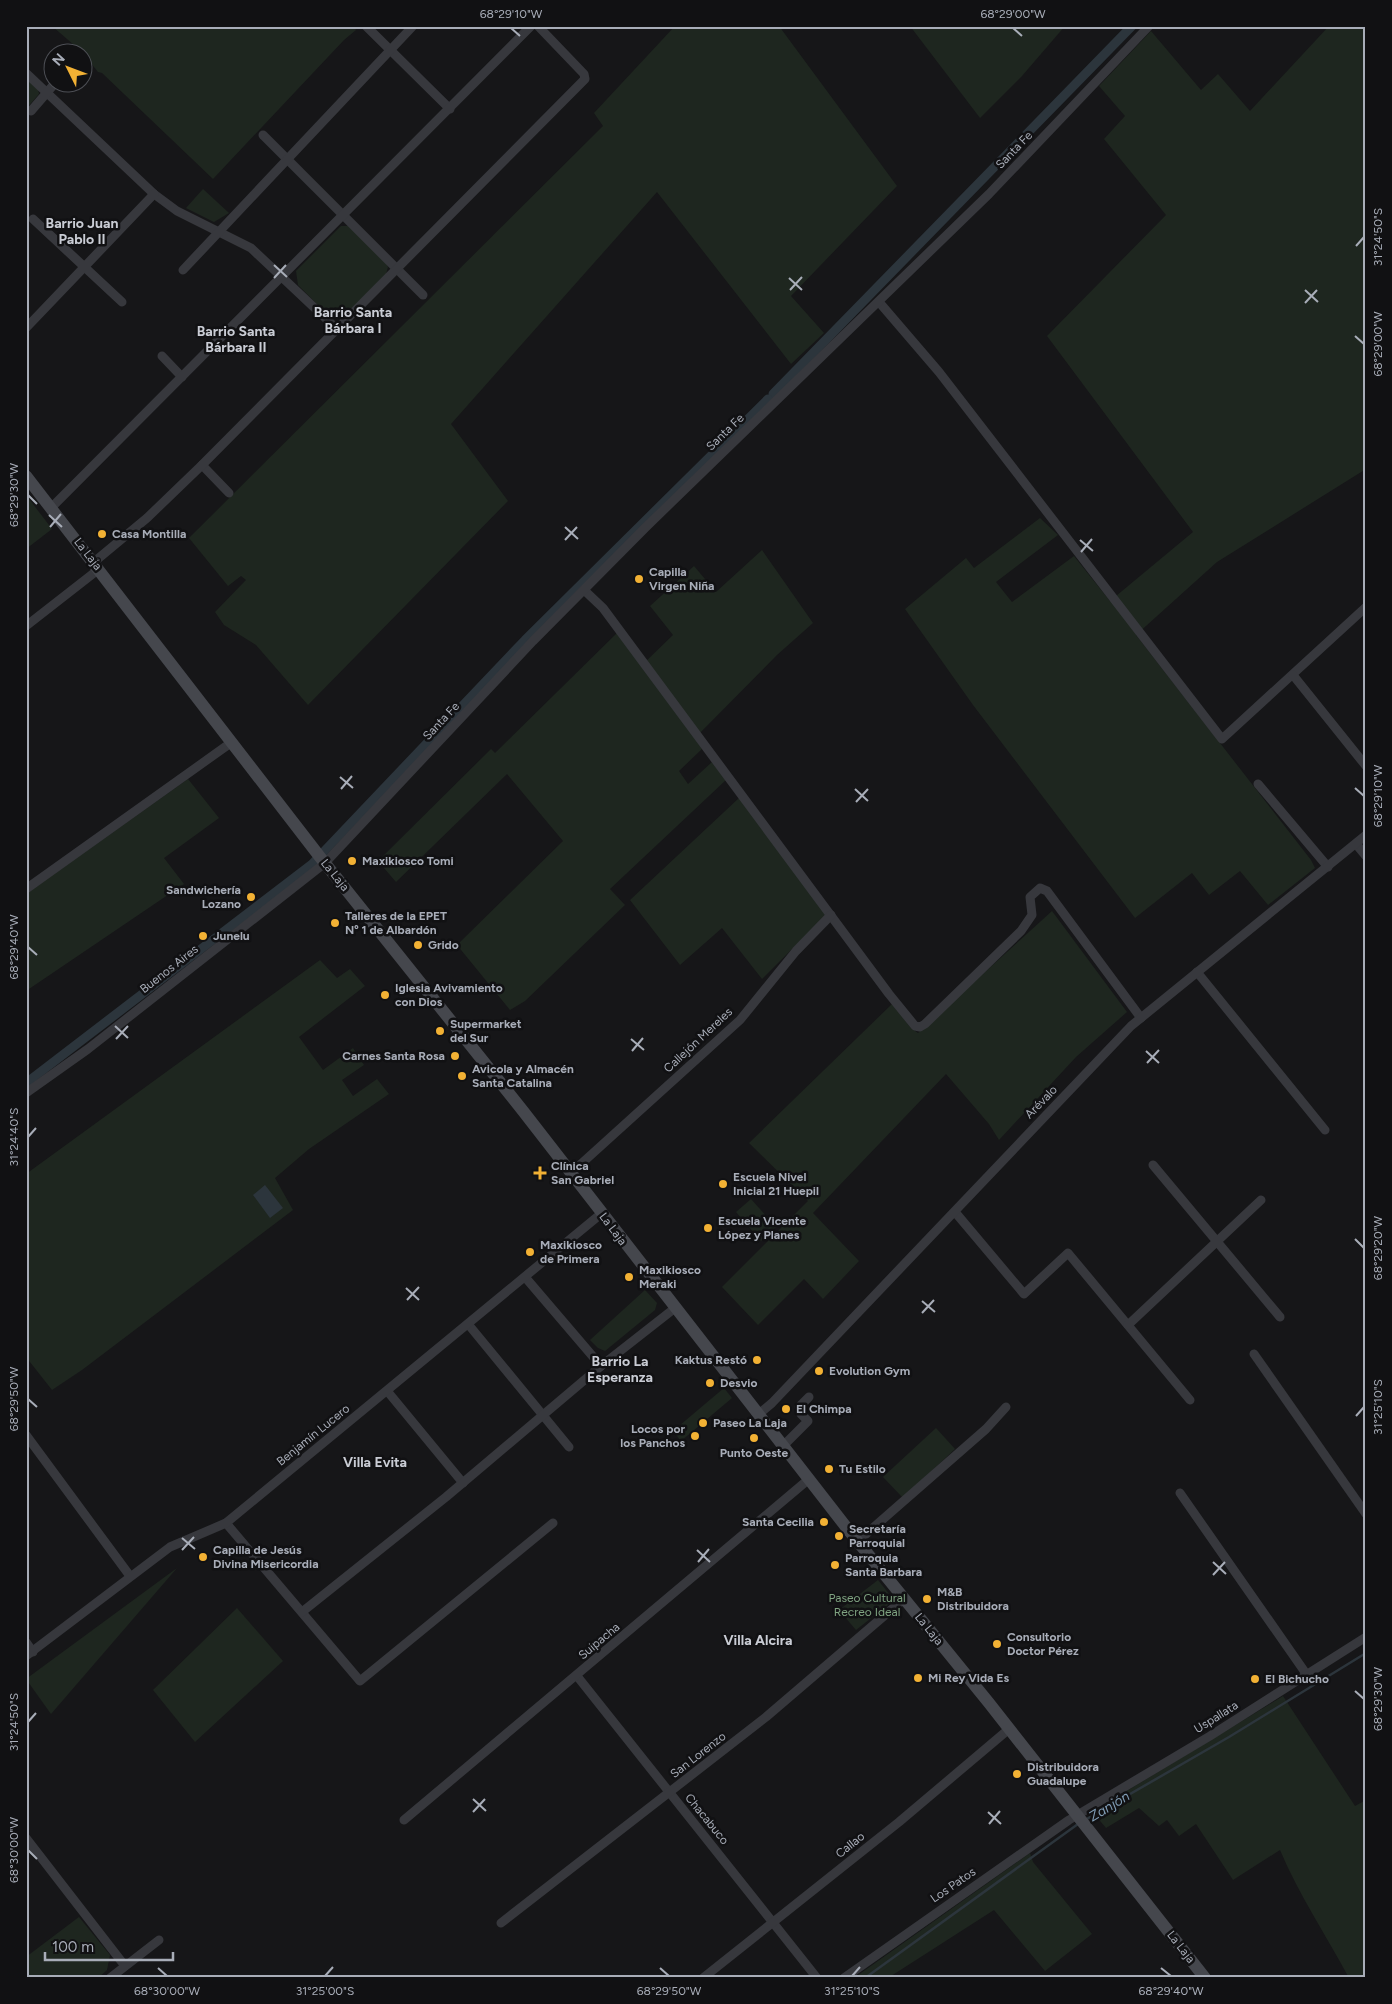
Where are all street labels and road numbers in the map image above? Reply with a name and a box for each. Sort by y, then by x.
street label: Santa Fe [993,128,1036,172]
street label: Santa Fe [703,410,747,453]
street label: La Laja [71,535,105,573]
street label: Santa Fe [420,699,462,743]
street label: La Laja [318,856,352,894]
street label: Buenos Aires [137,942,201,996]
street label: Callejón Mereles [661,1004,735,1075]
street label: Arévalo [1022,1083,1060,1121]
street label: La Laja [596,1210,630,1248]
street label: Benjamín Lucero [274,1401,352,1469]
street label: La Laja [912,1610,946,1648]
street label: Suipacha [576,1620,622,1662]
street label: Uspallata [1191,1698,1241,1736]
street label: San Lorenzo [667,1729,729,1781]
street label: Chacabuco [682,1791,732,1847]
street label: Callao [833,1829,867,1861]
street label: Los Patos [928,1864,979,1906]
street label: La Laja [1164,1928,1198,1966]

